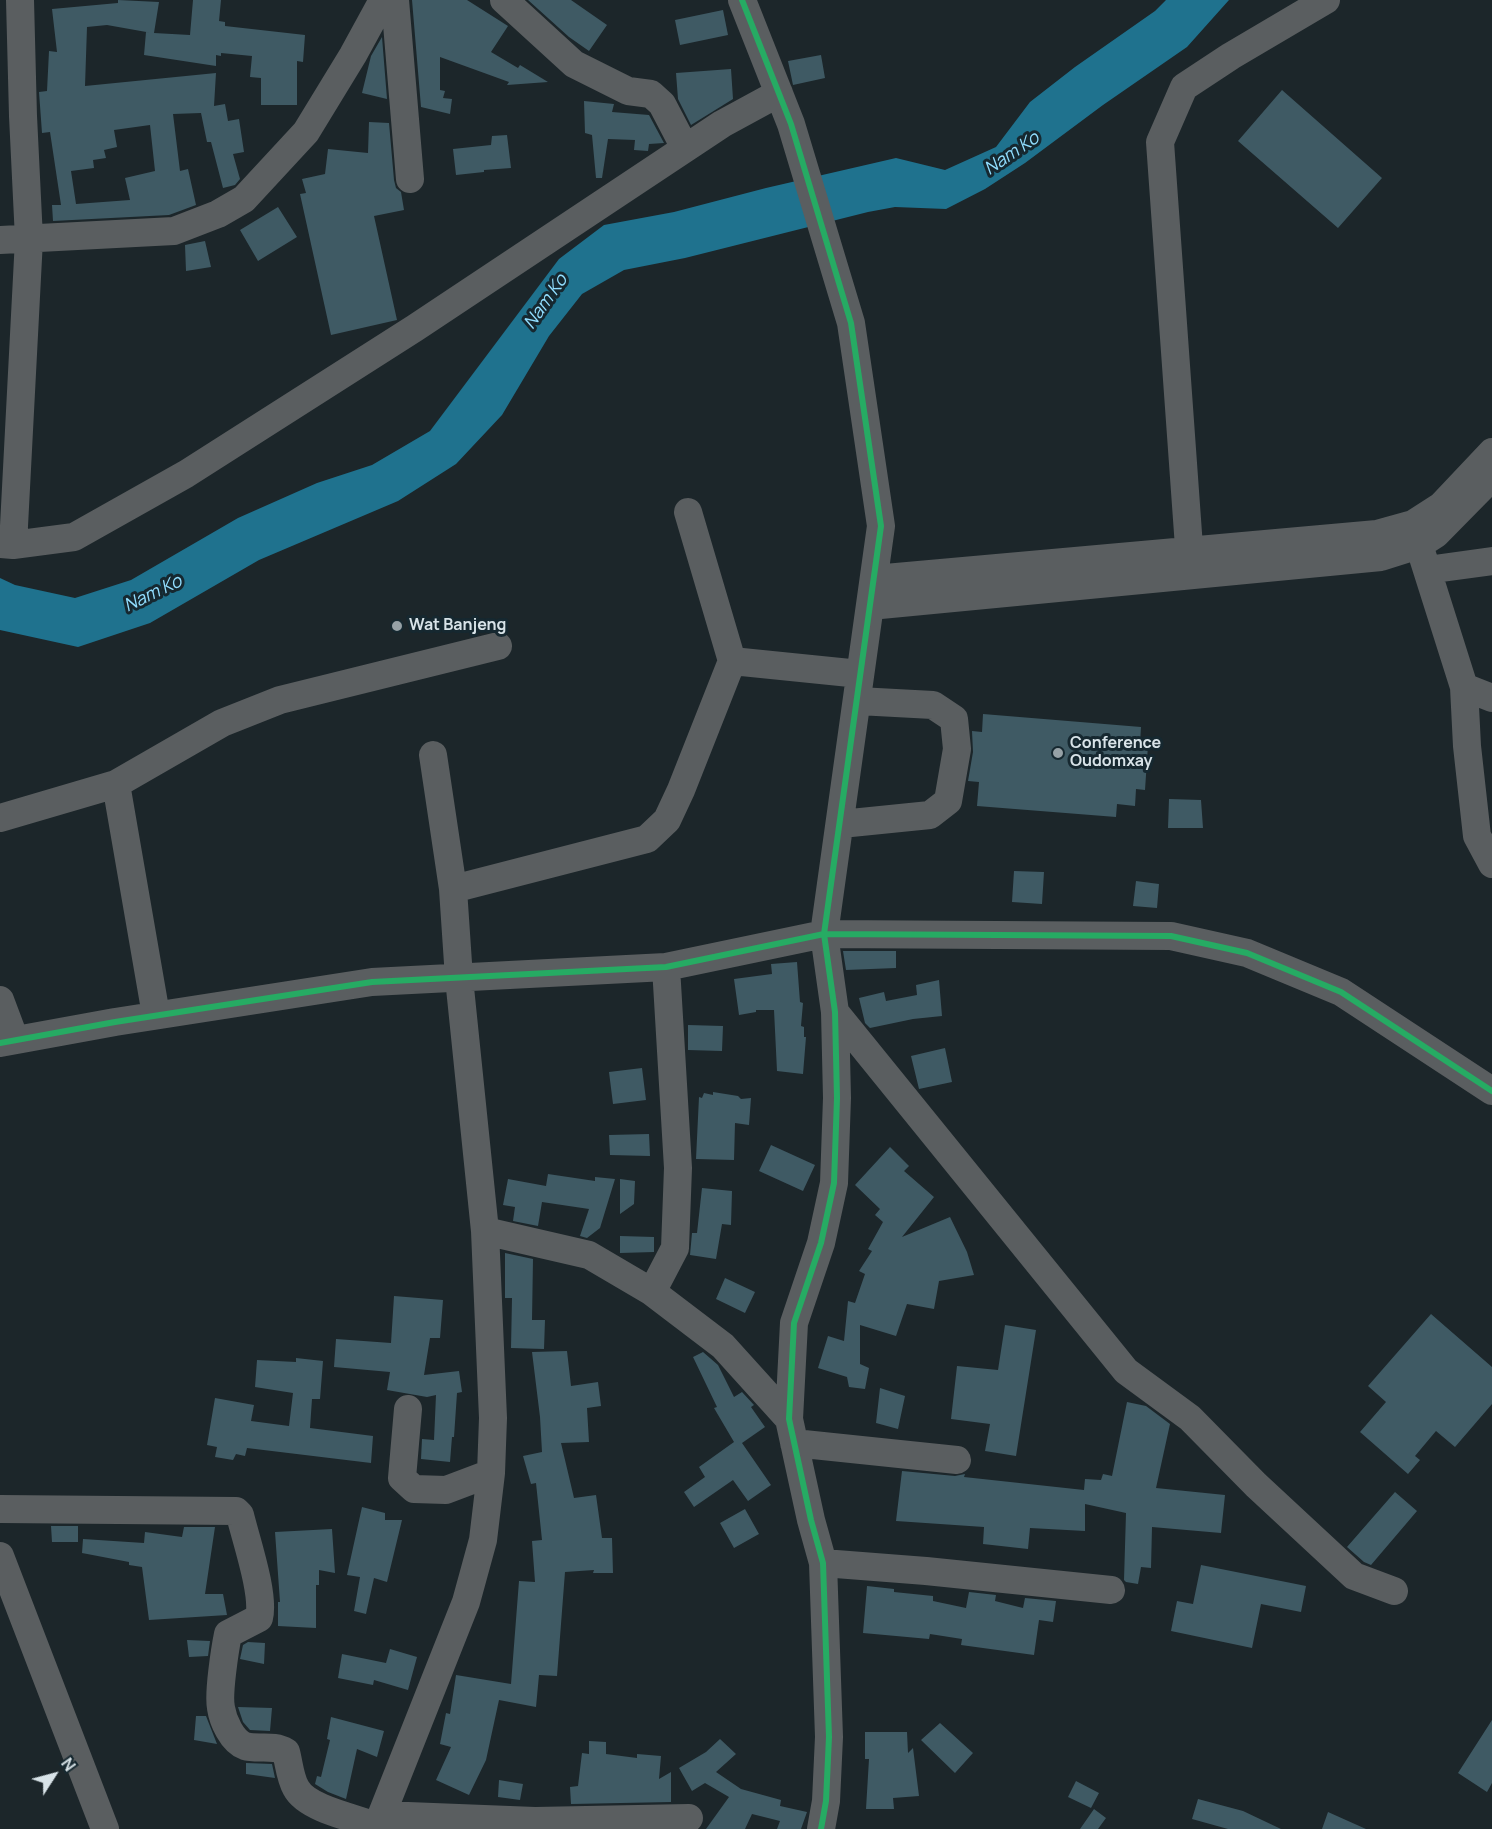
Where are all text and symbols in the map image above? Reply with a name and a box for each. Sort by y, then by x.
water label: Nam Ko [980,128,1044,180]
water label: Nam Ko [519,270,573,334]
water label: Nam Ko [120,571,186,617]
place label: Wat Banjeng [409,616,506,636]
marker: Wat Banjeng [390,619,404,633]
place label: Conference Oudomxay [1070,734,1161,772]
marker: Conference Oudomxay [1051,746,1065,760]
north arrow [24,1745,84,1805]
text: N [56,1753,81,1776]

